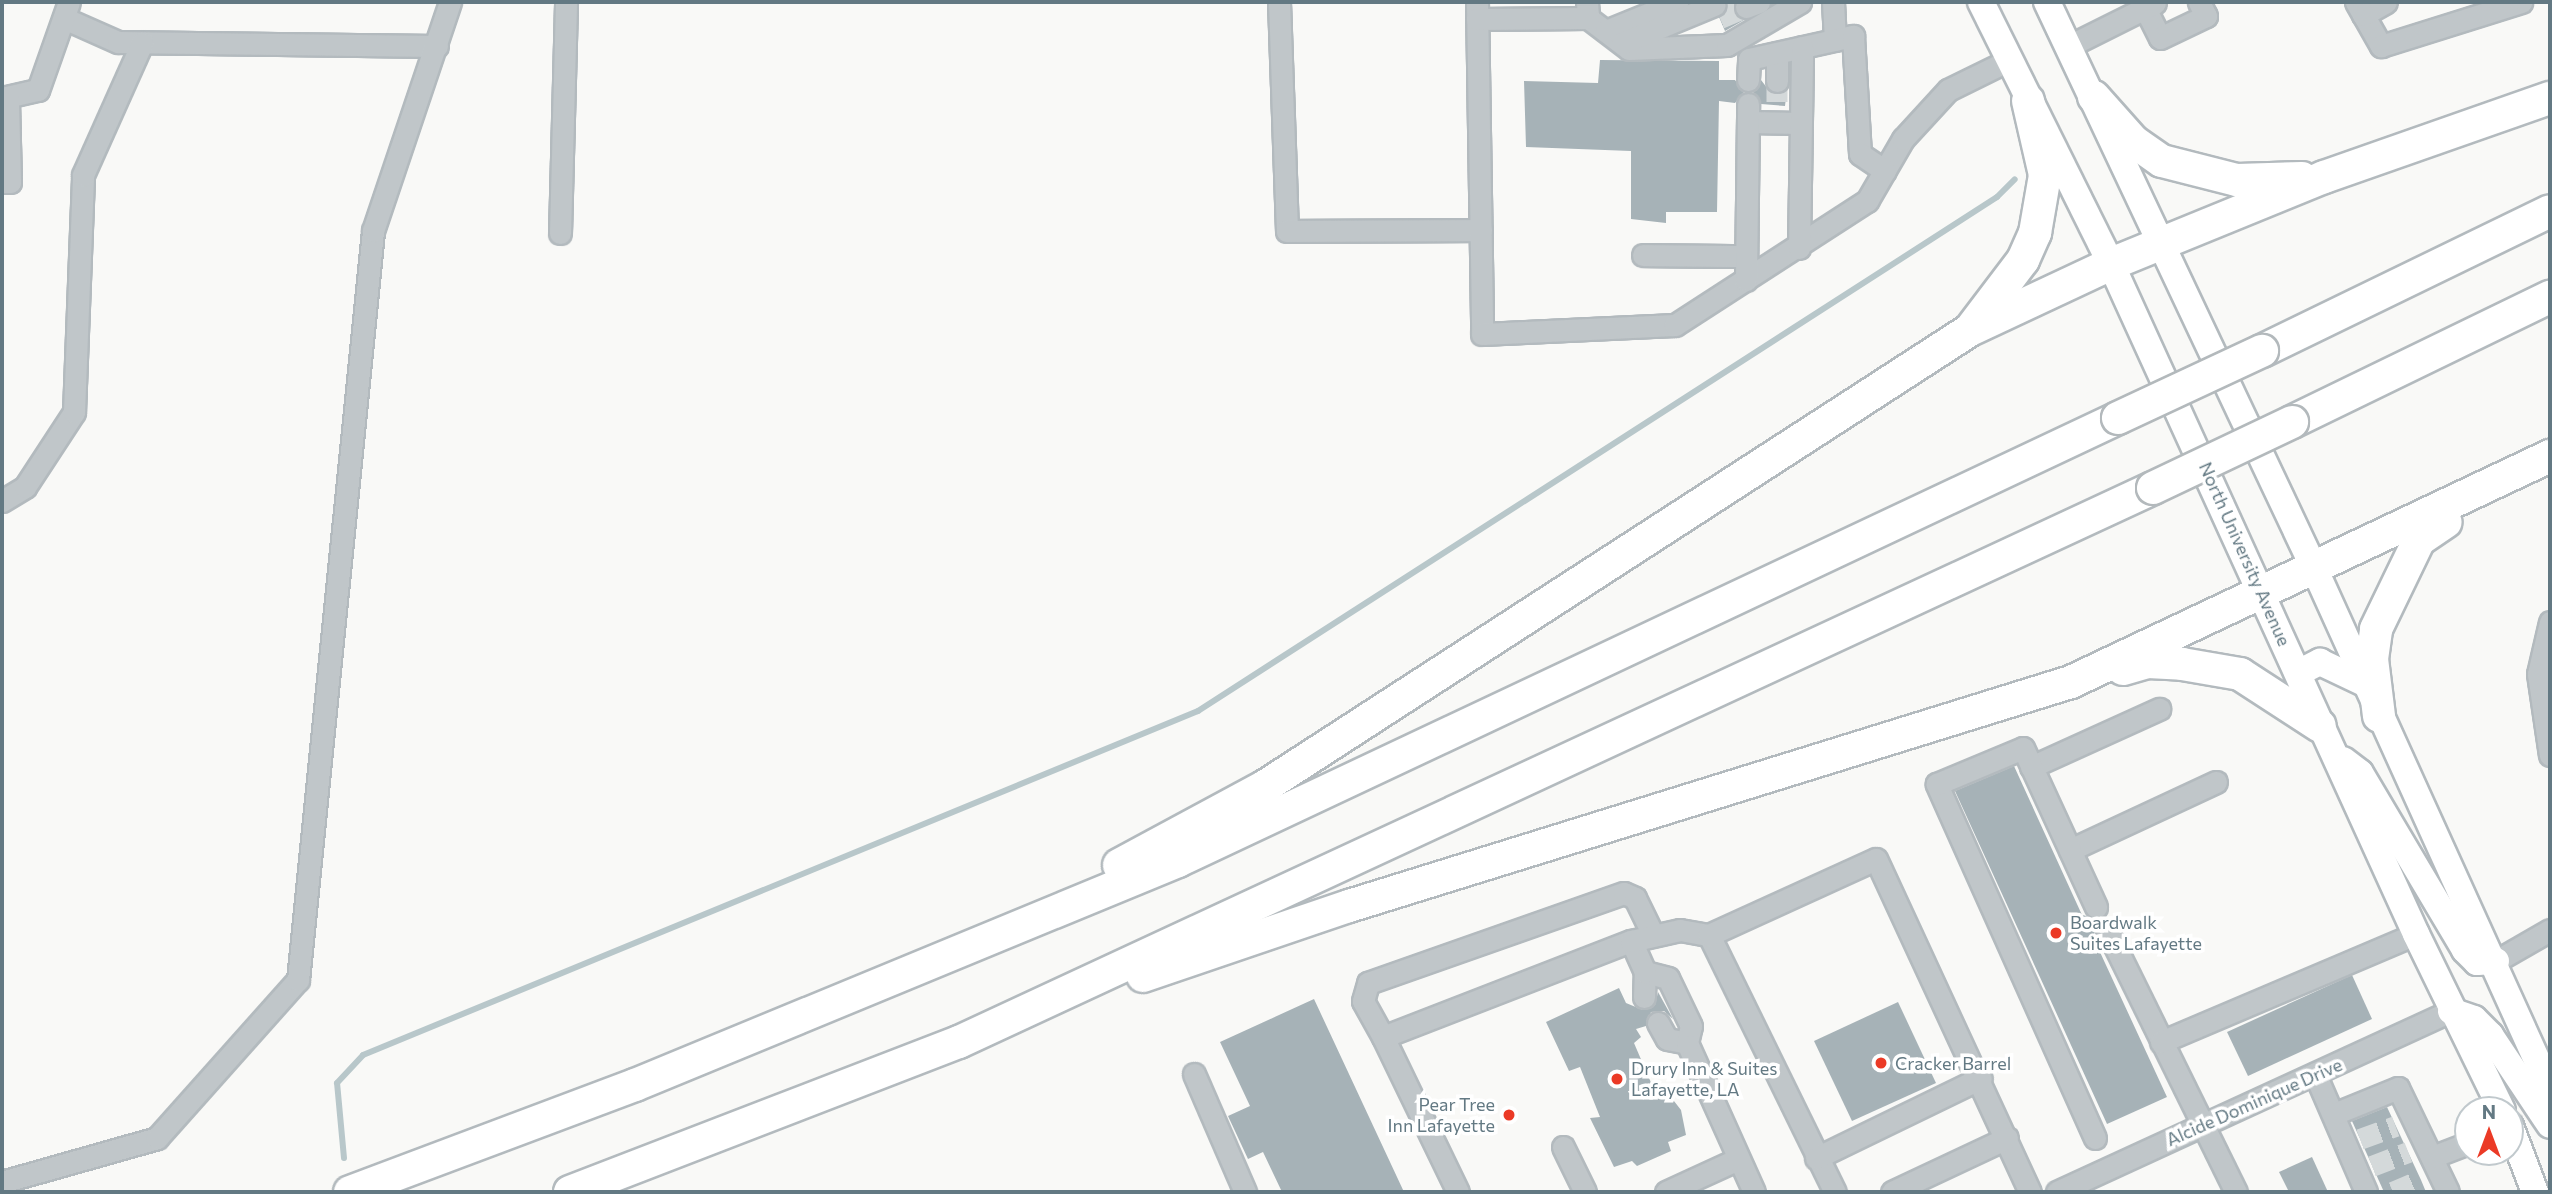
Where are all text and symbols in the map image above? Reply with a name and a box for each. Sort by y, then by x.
street label: North University Avenue [2195,459,2295,649]
place label: Boardwalk Suites Lafayette [2070,912,2202,954]
marker: Boardwalk Suites Lafayette [2048,925,2064,941]
place label: Cracker Barrel [1895,1052,2011,1074]
street label: Alcide Dominique Drive [2163,1053,2345,1151]
marker: Cracker Barrel [1873,1055,1889,1071]
place label: Drury Inn & Suites Lafayette, LA [1631,1058,1777,1100]
marker: Drury Inn & Suites Lafayette, LA [1609,1071,1625,1087]
place label: Pear Tree Inn Lafayette [1388,1094,1495,1136]
north arrow [2454,1096,2524,1166]
text: N [2482,1100,2496,1123]
marker: Pear Tree Inn Lafayette [1501,1107,1517,1123]

